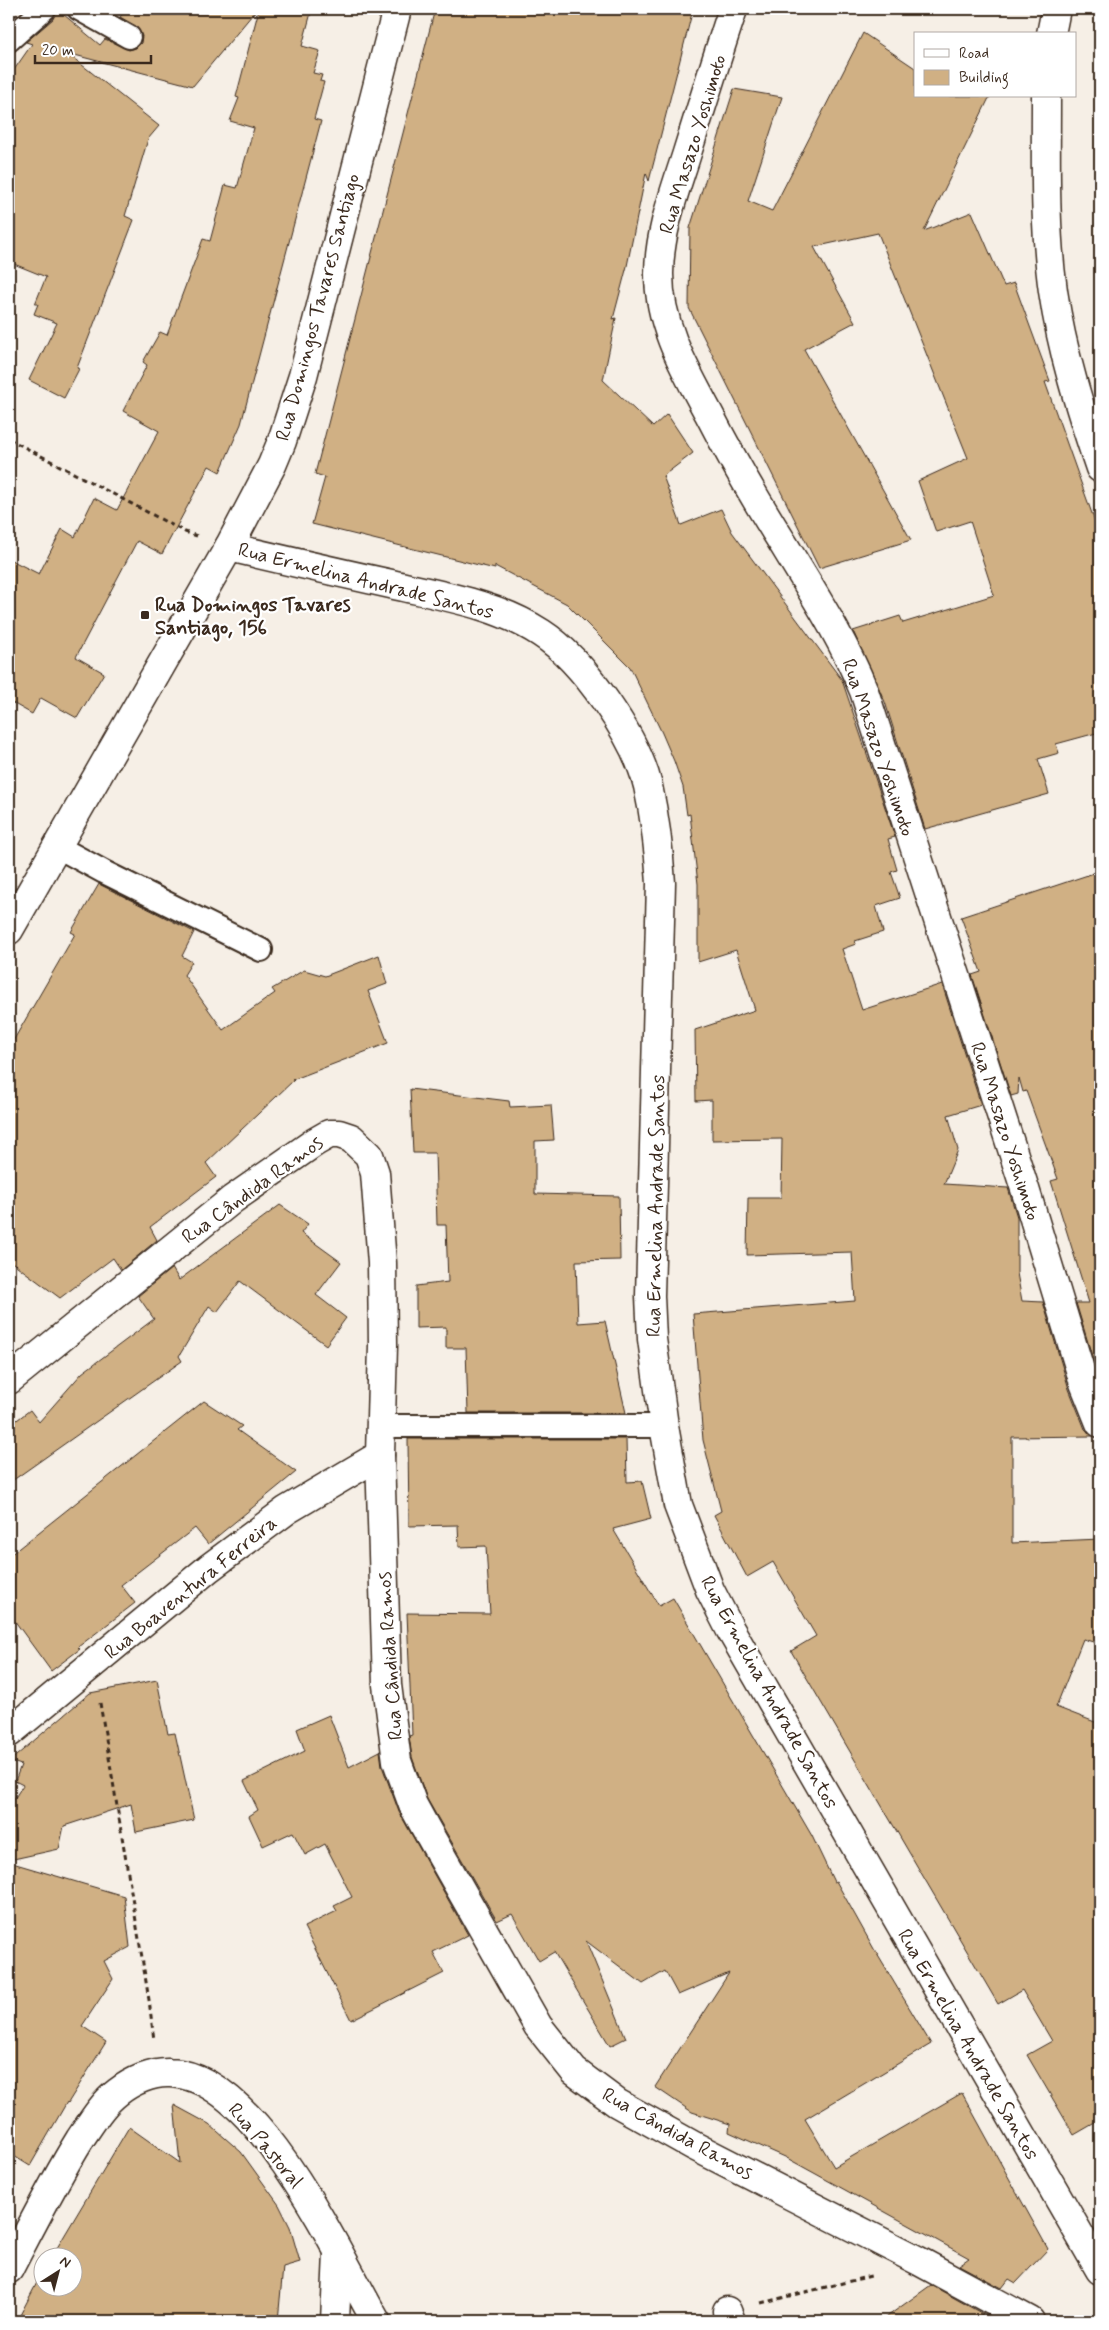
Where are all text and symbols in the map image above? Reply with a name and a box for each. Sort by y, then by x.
scale bar [35,32,151,64]
legend [914,32,1076,98]
text: 20 m [42,41,74,61]
text: Road [959,44,989,64]
street label: Rua Masazo Yoshimoto [653,52,734,237]
text: Building [959,68,1009,89]
street label: Rua Domingos Tavares Santiago [270,171,367,444]
street label: Rua Ermelina Andrade Santos [235,537,496,626]
place label: Rua Domingos Tavares Santiago, 156 [155,592,351,642]
marker: Rua Domingos Tavares Santiago, 156 [139,609,151,621]
street label: Rua Masazo Yoshimoto [835,655,921,840]
street label: Rua Masazo Yoshimoto [963,1039,1046,1224]
street label: Rua Ermelina Andrade Santos [641,1075,672,1337]
street label: Rua Cândida Ramos [177,1130,329,1251]
street label: Rua Boaventura Ferreira [99,1510,283,1666]
street label: Rua Cândida Ramos [371,1571,410,1741]
street label: Rua Ermelina Andrade Santos [693,1571,844,1814]
street label: Rua Ermelina Andrade Santos [890,1924,1045,2165]
street label: Rua Cândida Ramos [597,2082,758,2187]
street label: Rua Pastoral [221,2097,309,2195]
north arrow [32,2248,82,2298]
text: N [56,2252,74,2272]

